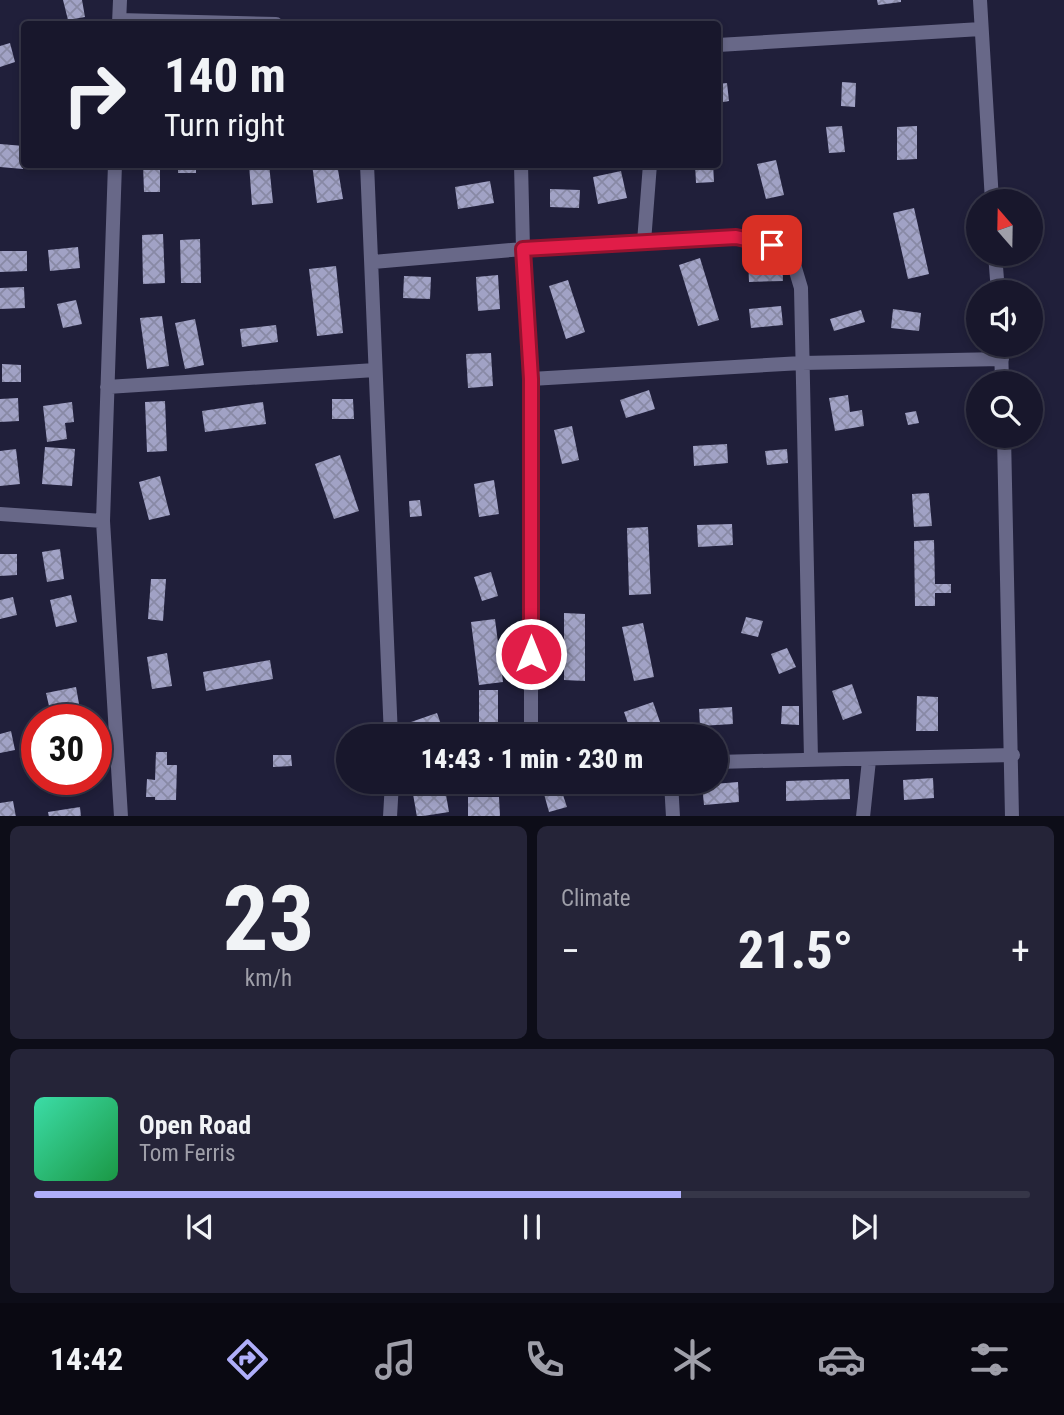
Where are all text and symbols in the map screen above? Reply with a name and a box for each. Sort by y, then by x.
text: 140 m [164,47,286,104]
icon: right [49,49,140,140]
text: Turn right [164,106,285,144]
north arrow [966,189,1043,266]
map controls [966,189,1043,448]
pin [742,215,802,275]
icon: arrive [753,226,791,264]
button: sound [966,280,1043,357]
button: search [966,371,1043,448]
position arrow [494,617,568,691]
speed limit sign: 30 [21,704,112,795]
text: 14:43 · 1 min · 230 m [421,744,643,774]
text: 23 [223,866,314,972]
text: Climate [561,885,631,912]
text: 21.5° [738,920,853,981]
text: − [561,929,580,973]
text: + [1011,929,1030,973]
text: km/h [245,965,292,992]
text: Open Road [139,1110,251,1140]
text: Tom Ferris [139,1140,235,1167]
icon: previous [181,1208,219,1246]
icon: pause [513,1208,551,1246]
icon: next [845,1208,883,1246]
icon: directions [223,1335,272,1384]
icon: music [371,1335,420,1384]
icon: phone [520,1335,569,1384]
icon: climate [668,1335,717,1384]
icon: car [817,1335,866,1384]
icon: filters [965,1335,1014,1384]
text: 14:42 [50,1340,123,1378]

